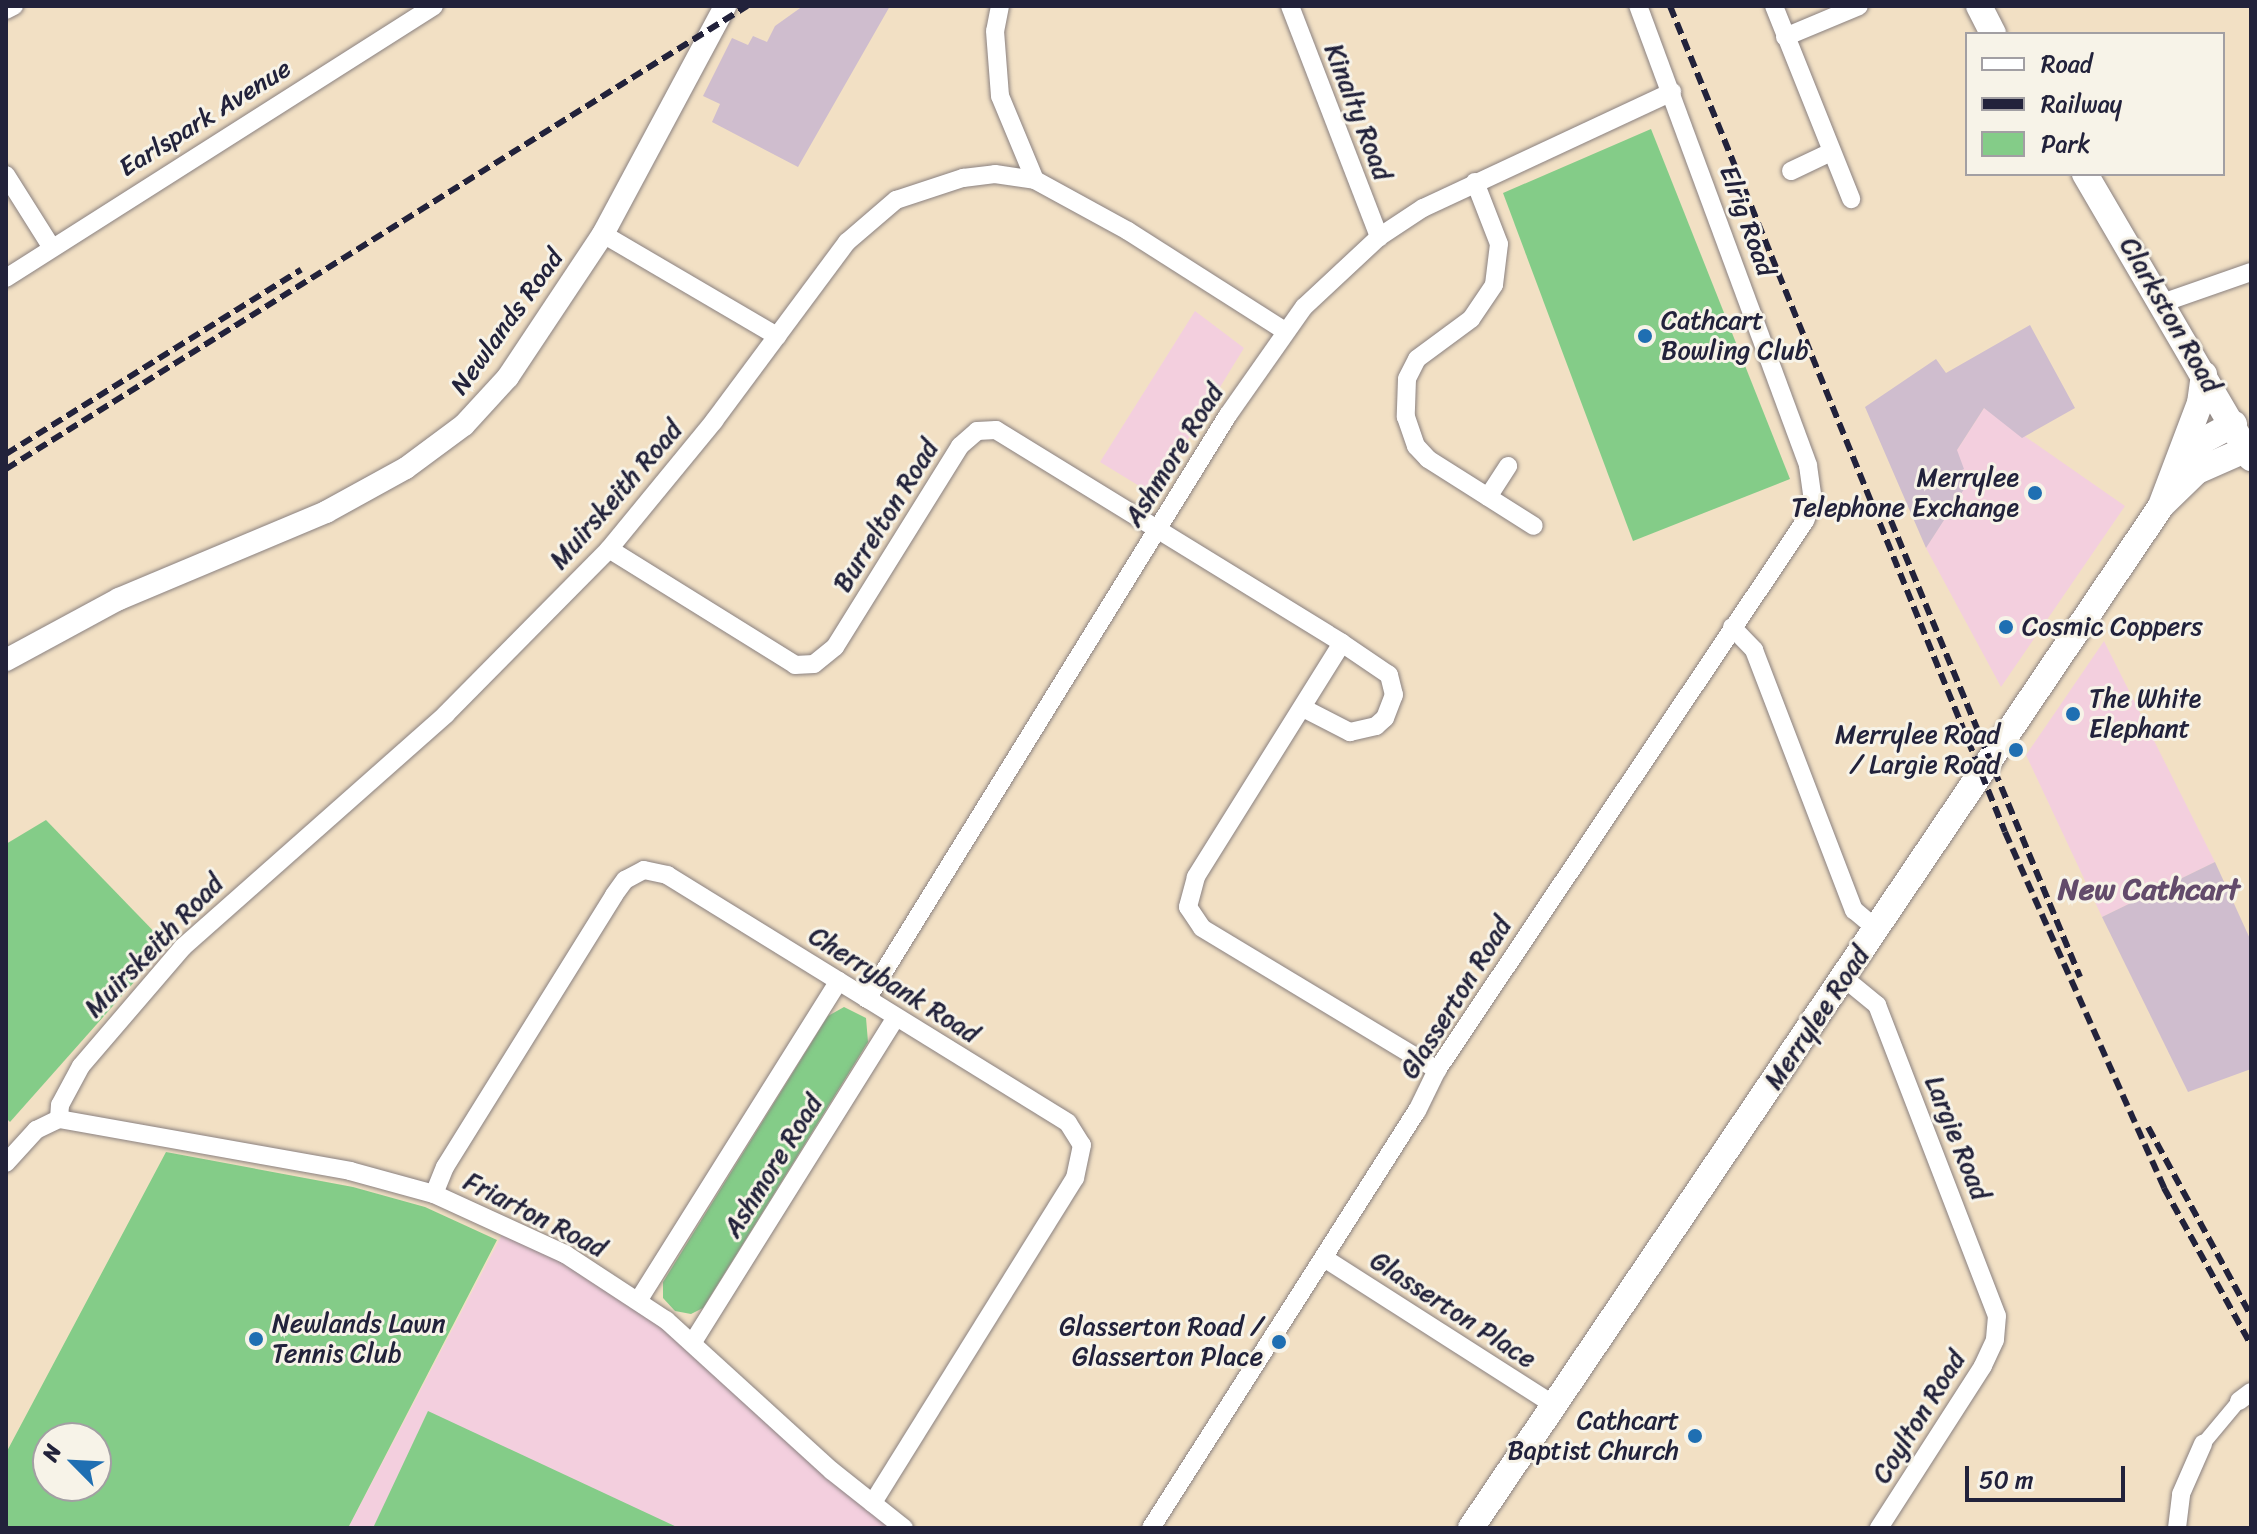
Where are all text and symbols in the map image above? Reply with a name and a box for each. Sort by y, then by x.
legend [1965,32,2225,176]
street label: Kinalty Road [1318,39,1398,185]
text: Road [2041,43,2092,85]
street label: Earlspark Avenue [113,53,297,183]
text: Railway [2041,83,2122,125]
text: Park [2041,123,2090,165]
street label: Elrig Road [1713,161,1781,281]
street label: Clarkston Road [2113,232,2227,398]
street label: Newlands Road [444,243,570,401]
place label: Cathcart Bowling Club [1661,305,1809,366]
marker: Cathcart Bowling Club [1636,327,1654,345]
street label: Ashmore Road [1118,378,1230,532]
street label: Muirskeith Road [543,415,689,575]
street label: Burrelton Road [827,434,945,598]
place label: Merrylee Telephone Exchange [1791,462,2019,524]
marker: Merrylee Telephone Exchange [2026,484,2044,502]
place label: Cosmic Coppers [2022,611,2203,643]
marker: Cosmic Coppers [1997,618,2015,636]
place label: The White Elephant [2089,683,2203,744]
marker: The White Elephant [2064,705,2082,723]
place label: Merrylee Road / Largie Road [1835,719,2000,780]
marker: Merrylee Road / Largie Road [2007,741,2025,759]
street label: Muirskeith Road [78,868,230,1024]
district label: New Cathcart [2058,871,2240,907]
street label: Glasserton Road [1394,912,1518,1084]
street label: Cherrybank Road [803,920,985,1050]
street label: Merrylee Road [1758,941,1876,1095]
street label: Largie Road [1918,1071,1996,1205]
street label: Ashmore Road [717,1089,829,1243]
street label: Friarton Road [459,1166,611,1264]
street label: Glasserton Place [1364,1245,1542,1375]
place label: Newlands Lawn Tennis Club [272,1308,445,1370]
place label: Glasserton Road / Glasserton Place [1059,1311,1263,1372]
marker: Newlands Lawn Tennis Club [247,1330,265,1348]
marker: Glasserton Road / Glasserton Place [1270,1333,1288,1351]
street label: Coylton Road [1866,1345,1972,1489]
place label: Cathcart Baptist Church [1507,1405,1679,1466]
north arrow [32,1422,112,1502]
marker: Cathcart Baptist Church [1686,1427,1704,1445]
text: N [31,1438,72,1468]
scale bar [1969,1450,2129,1500]
text: 50 m [1979,1459,2034,1501]

